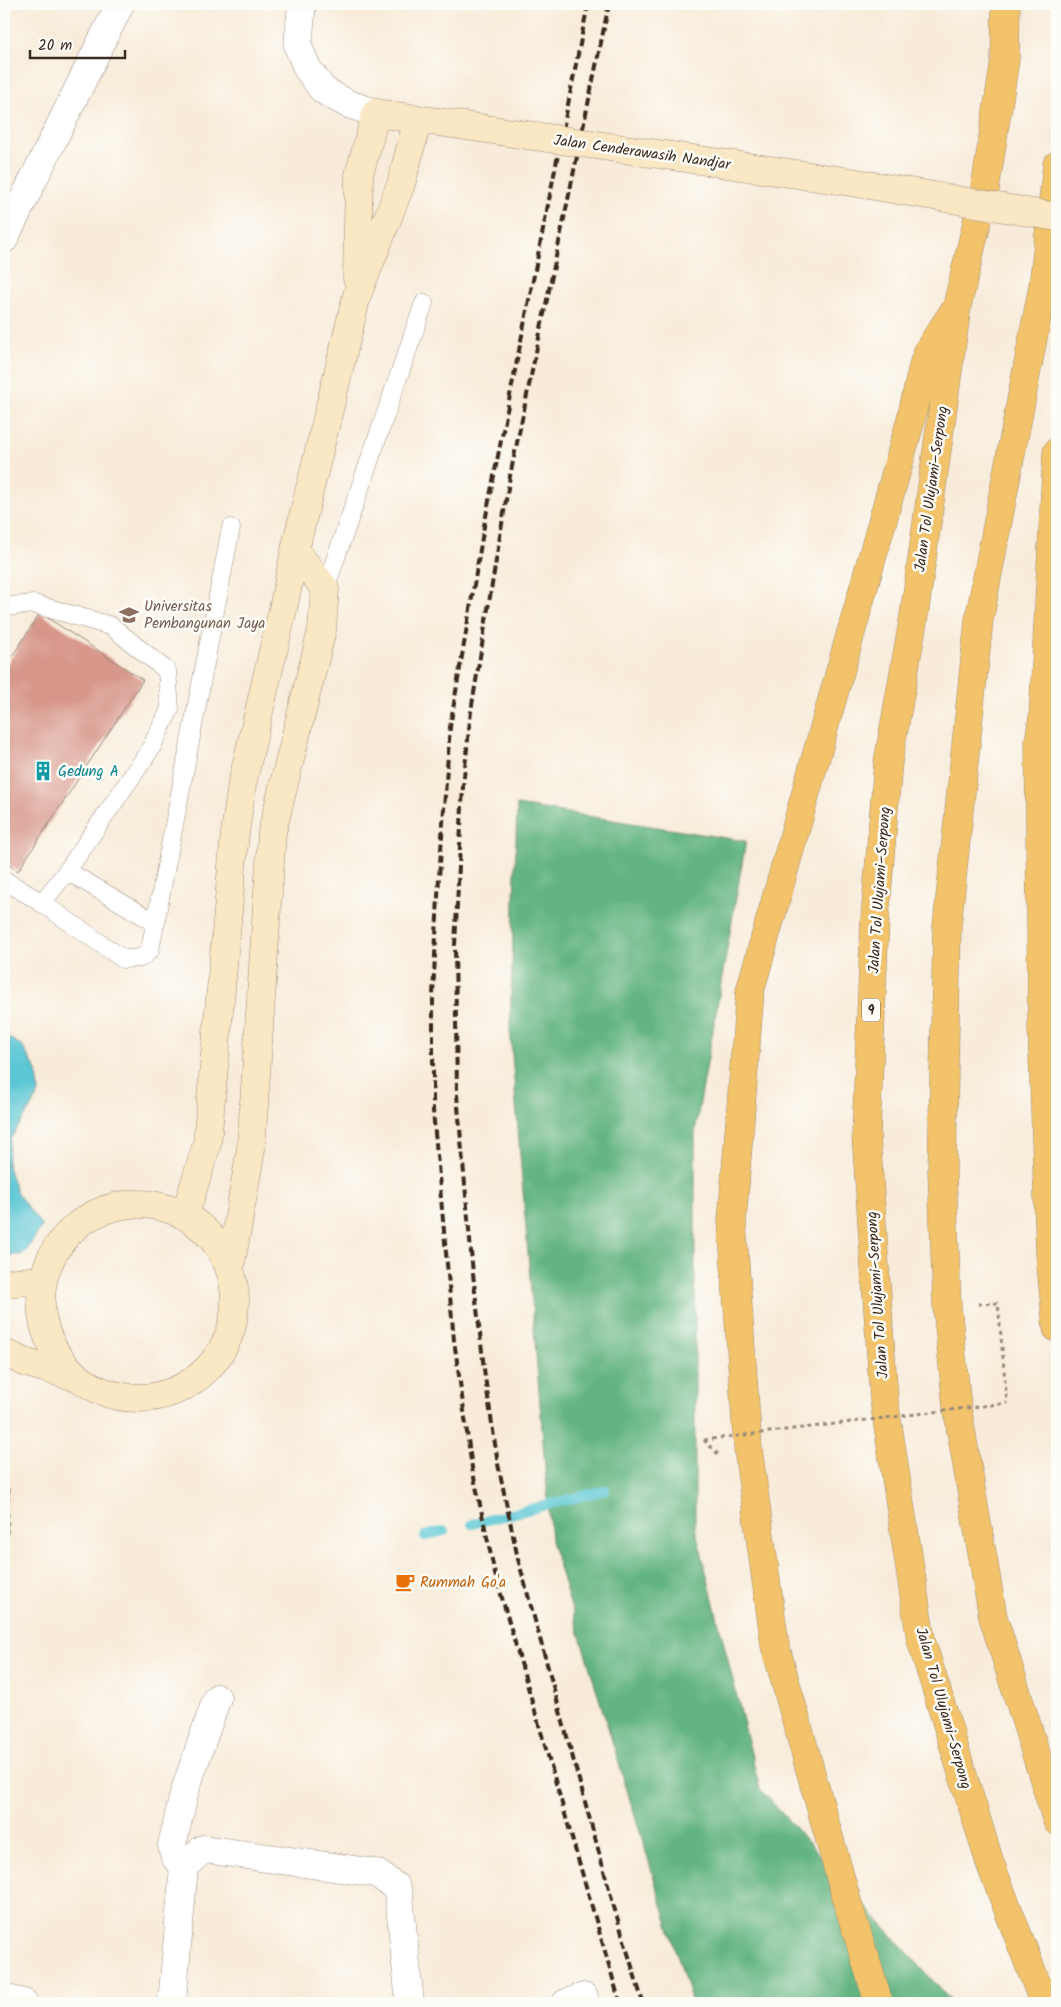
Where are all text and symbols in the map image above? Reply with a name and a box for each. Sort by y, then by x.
scale bar [30,28,125,60]
text: 20 m [38,34,72,58]
street label: Jalan Cenderawasih Nandjar [552,129,733,177]
street label: Jalan Tol Ulujami–Serpong [908,405,956,574]
place label: Universitas Pembangunan Jaya [144,595,265,636]
school or university icon: Universitas Pembangunan Jaya [118,604,140,626]
building icon: Gedung A [32,760,54,782]
place label: Gedung A [58,760,119,784]
street label: Jalan Tol Ulujami–Serpong [862,806,898,974]
road number: 9 [862,998,880,1022]
street label: Jalan Tol Ulujami–Serpong [860,1211,896,1379]
cafe icon: Rummah Go'a [394,1571,416,1593]
place label: Rummah Go'a [420,1571,506,1595]
street label: Jalan Tol Ulujami–Serpong [908,1624,978,1792]

